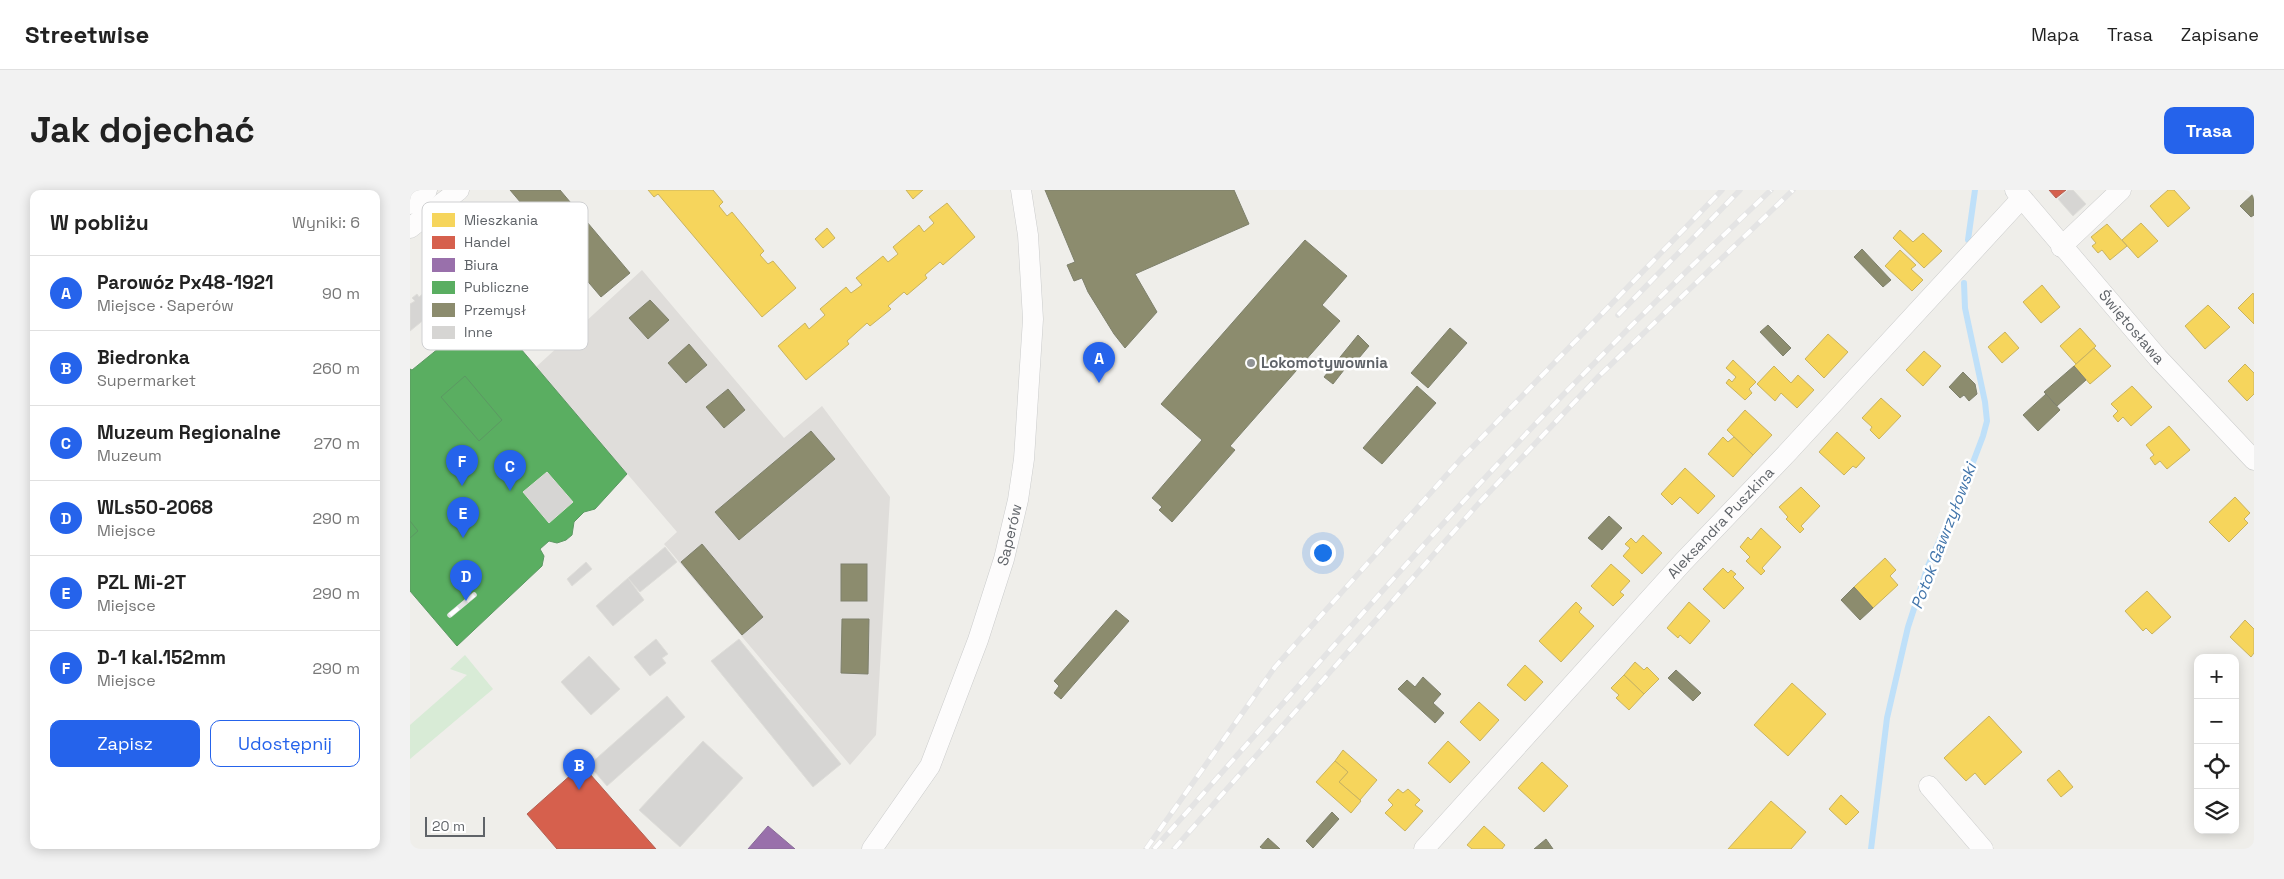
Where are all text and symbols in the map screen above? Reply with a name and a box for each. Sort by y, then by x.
text: Streetwise [25,19,149,50]
text: Mapa [2031,23,2079,46]
text: Trasa [2107,23,2153,46]
text: Zapisane [2181,23,2259,46]
button: Trasa [2164,107,2254,154]
text: Jak dojechać [30,108,255,152]
legend [422,202,588,350]
text: W pobliżu [50,209,149,236]
text: Mieszkania [464,211,538,229]
text: Wyniki: 6 [292,212,360,233]
text: Handel [464,233,511,251]
text: Biura [464,256,498,274]
text: Parowóz Px48-1921 [97,270,274,295]
text: Publiczne [464,278,529,296]
text: A [61,283,71,304]
text: 90 m [322,283,360,304]
street label: Świętosława [2095,286,2169,368]
text: Miejsce · Saperów [97,295,234,316]
text: Przemysł [464,301,526,319]
text: Inne [464,323,493,341]
pin: A [1083,342,1115,383]
text: Biedronka [97,345,190,370]
place label: Lokomotywownia [1261,353,1388,372]
marker: Lokomotywownia [1245,357,1257,369]
text: B [61,358,71,379]
text: 260 m [312,358,360,379]
text: Supermarket [97,370,196,391]
text: Muzeum Regionalne [97,420,281,445]
text: C [61,433,71,454]
text: 270 m [313,433,360,454]
text: Muzeum [97,445,162,466]
pin: F [446,445,478,486]
pin: C [494,450,526,491]
water label: Potok Gawrzyłowski [1906,458,1982,612]
street label: Aleksandra Puszkina [1663,462,1778,582]
text: WLs50-2068 [97,495,213,520]
pin: E [447,497,479,538]
street label: Saperów [992,502,1026,568]
text: D [61,508,71,529]
text: 290 m [312,508,360,529]
text: Miejsce [97,520,156,541]
your location [1310,540,1336,566]
pin: D [450,560,482,601]
text: PZL Mi-2T [97,570,186,595]
text: E [62,583,70,604]
text: 290 m [312,583,360,604]
text: Miejsce [97,595,156,616]
text: D-1 kal.152mm [97,645,226,670]
map controls [2194,654,2239,834]
button: + [2194,654,2239,699]
text: F [62,658,70,679]
text: 290 m [312,658,360,679]
text: Miejsce [97,670,156,691]
button: − [2194,699,2239,744]
button: Zapisz [50,720,200,767]
button: Udostępnij [210,720,360,767]
button: locate [2194,744,2239,789]
pin: B [563,749,595,790]
button: layers [2194,789,2239,834]
scale bar [425,814,485,837]
text: 20 m [432,817,465,835]

